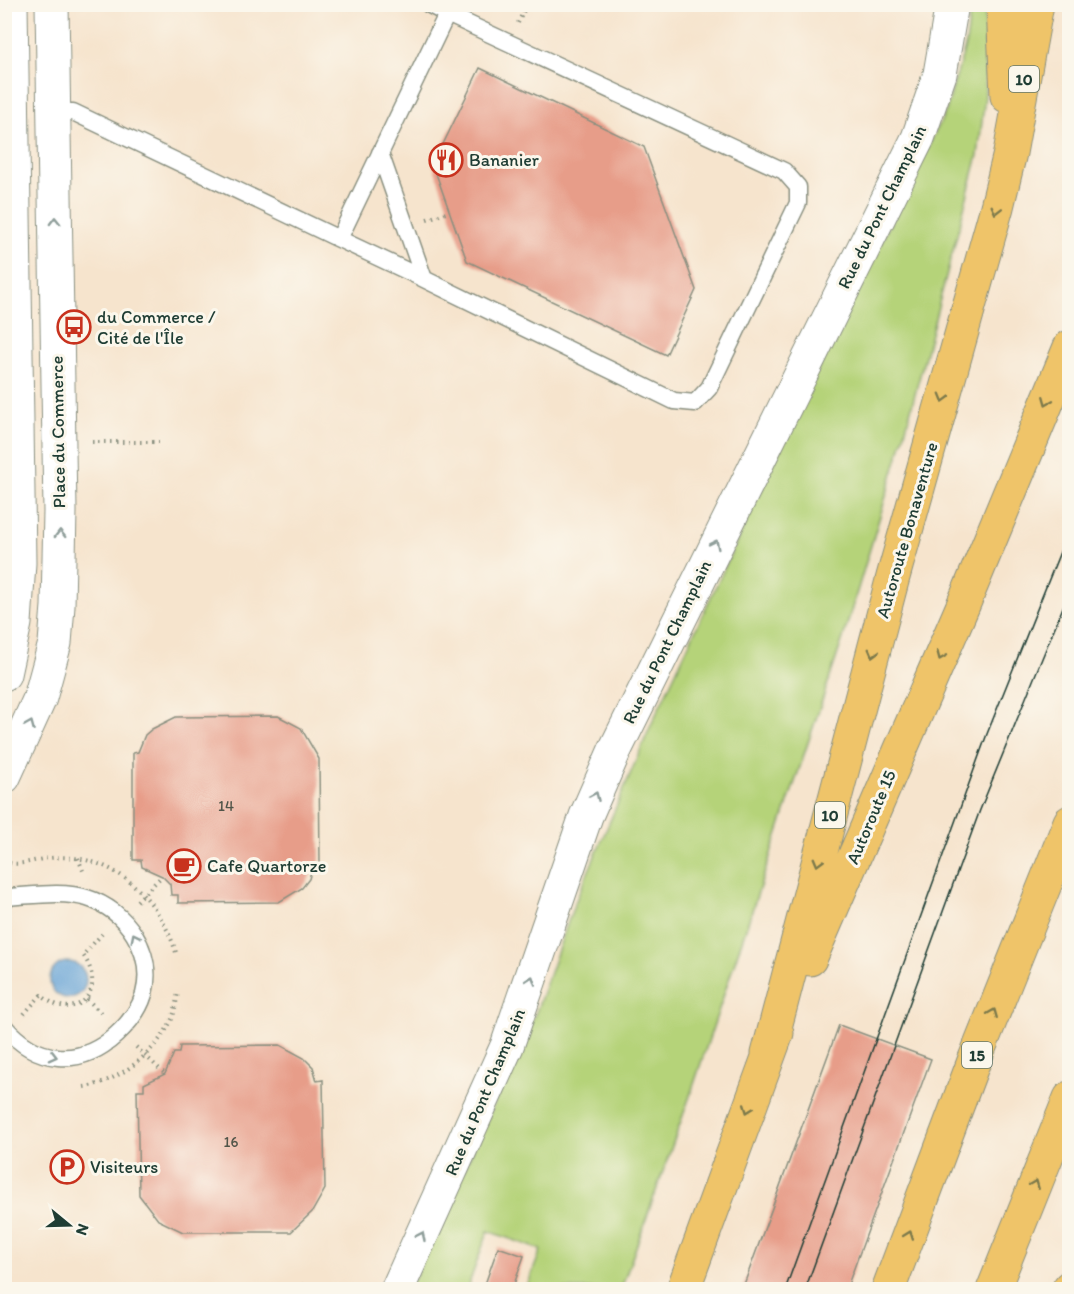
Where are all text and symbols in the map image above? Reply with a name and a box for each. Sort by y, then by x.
road number: 10 [1009,66,1039,92]
street label: Rue du Pont Champlain [833,121,931,293]
restaurant icon: Bananier [428,142,464,178]
place label: Bananier [469,149,540,171]
one-way arrow [990,205,1003,215]
one-way arrow [49,216,61,225]
place label: du Commerce / Cité de l'Île [97,306,216,349]
bus stop icon: du Commerce / Cité de l'Île [56,309,92,345]
street label: Place du Commerce [46,356,70,508]
one-way arrow [939,392,951,403]
one-way arrow [1042,395,1054,406]
street label: Autoroute Bonaventure [871,439,943,621]
one-way arrow [54,529,66,538]
one-way arrow [708,540,720,551]
street label: Rue du Pont Champlain [618,556,716,728]
one-way arrow [867,648,880,658]
one-way arrow [936,650,948,661]
one-way arrow [23,720,35,731]
street label: Autoroute 15 [841,767,901,867]
one-way arrow [587,791,599,802]
house number: 14 [218,797,234,815]
road number: 10 [815,802,845,828]
cafe icon: Cafe Quartorze [166,848,202,884]
place label: Cafe Quartorze [207,855,326,877]
one-way arrow [813,857,825,867]
one-way arrow [131,933,142,943]
one-way arrow [523,975,536,986]
street label: Rue du Pont Champlain [440,1005,530,1179]
one-way arrow [986,1009,998,1020]
road number: 15 [962,1042,992,1068]
one-way arrow [48,1048,58,1061]
one-way arrow [743,1103,756,1114]
house number: 16 [224,1133,239,1151]
parking icon: Visiteurs [49,1149,85,1185]
place label: Visiteurs [90,1156,158,1178]
one-way arrow [1028,1179,1040,1190]
north arrow [39,1195,99,1255]
text: N [72,1222,93,1238]
one-way arrow [902,1230,914,1241]
one-way arrow [414,1232,426,1243]

